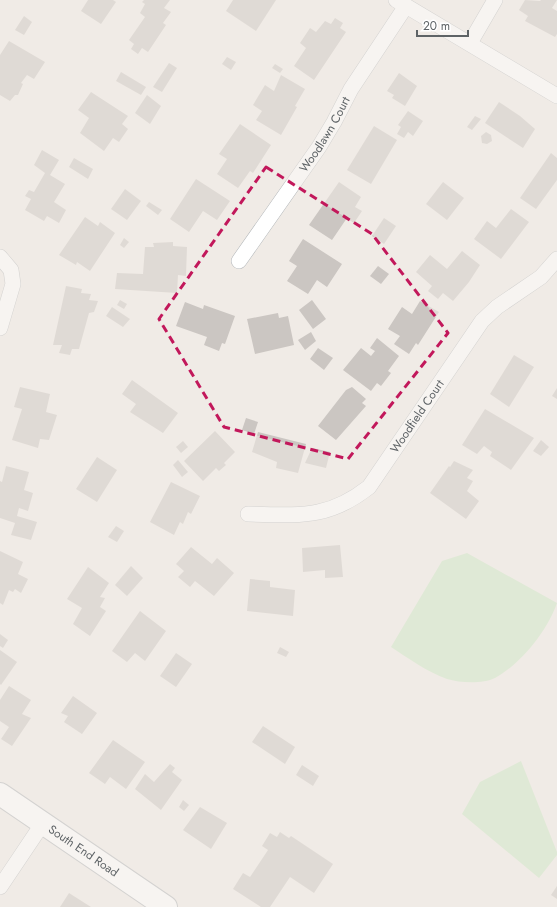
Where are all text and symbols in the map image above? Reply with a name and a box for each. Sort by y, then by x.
scale bar [417,12,468,38]
text: 20 m [423,17,450,35]
street label: Woodlawn Court [295,93,355,176]
street label: Woodfield Court [386,376,449,457]
street label: South End Road [45,820,122,881]

